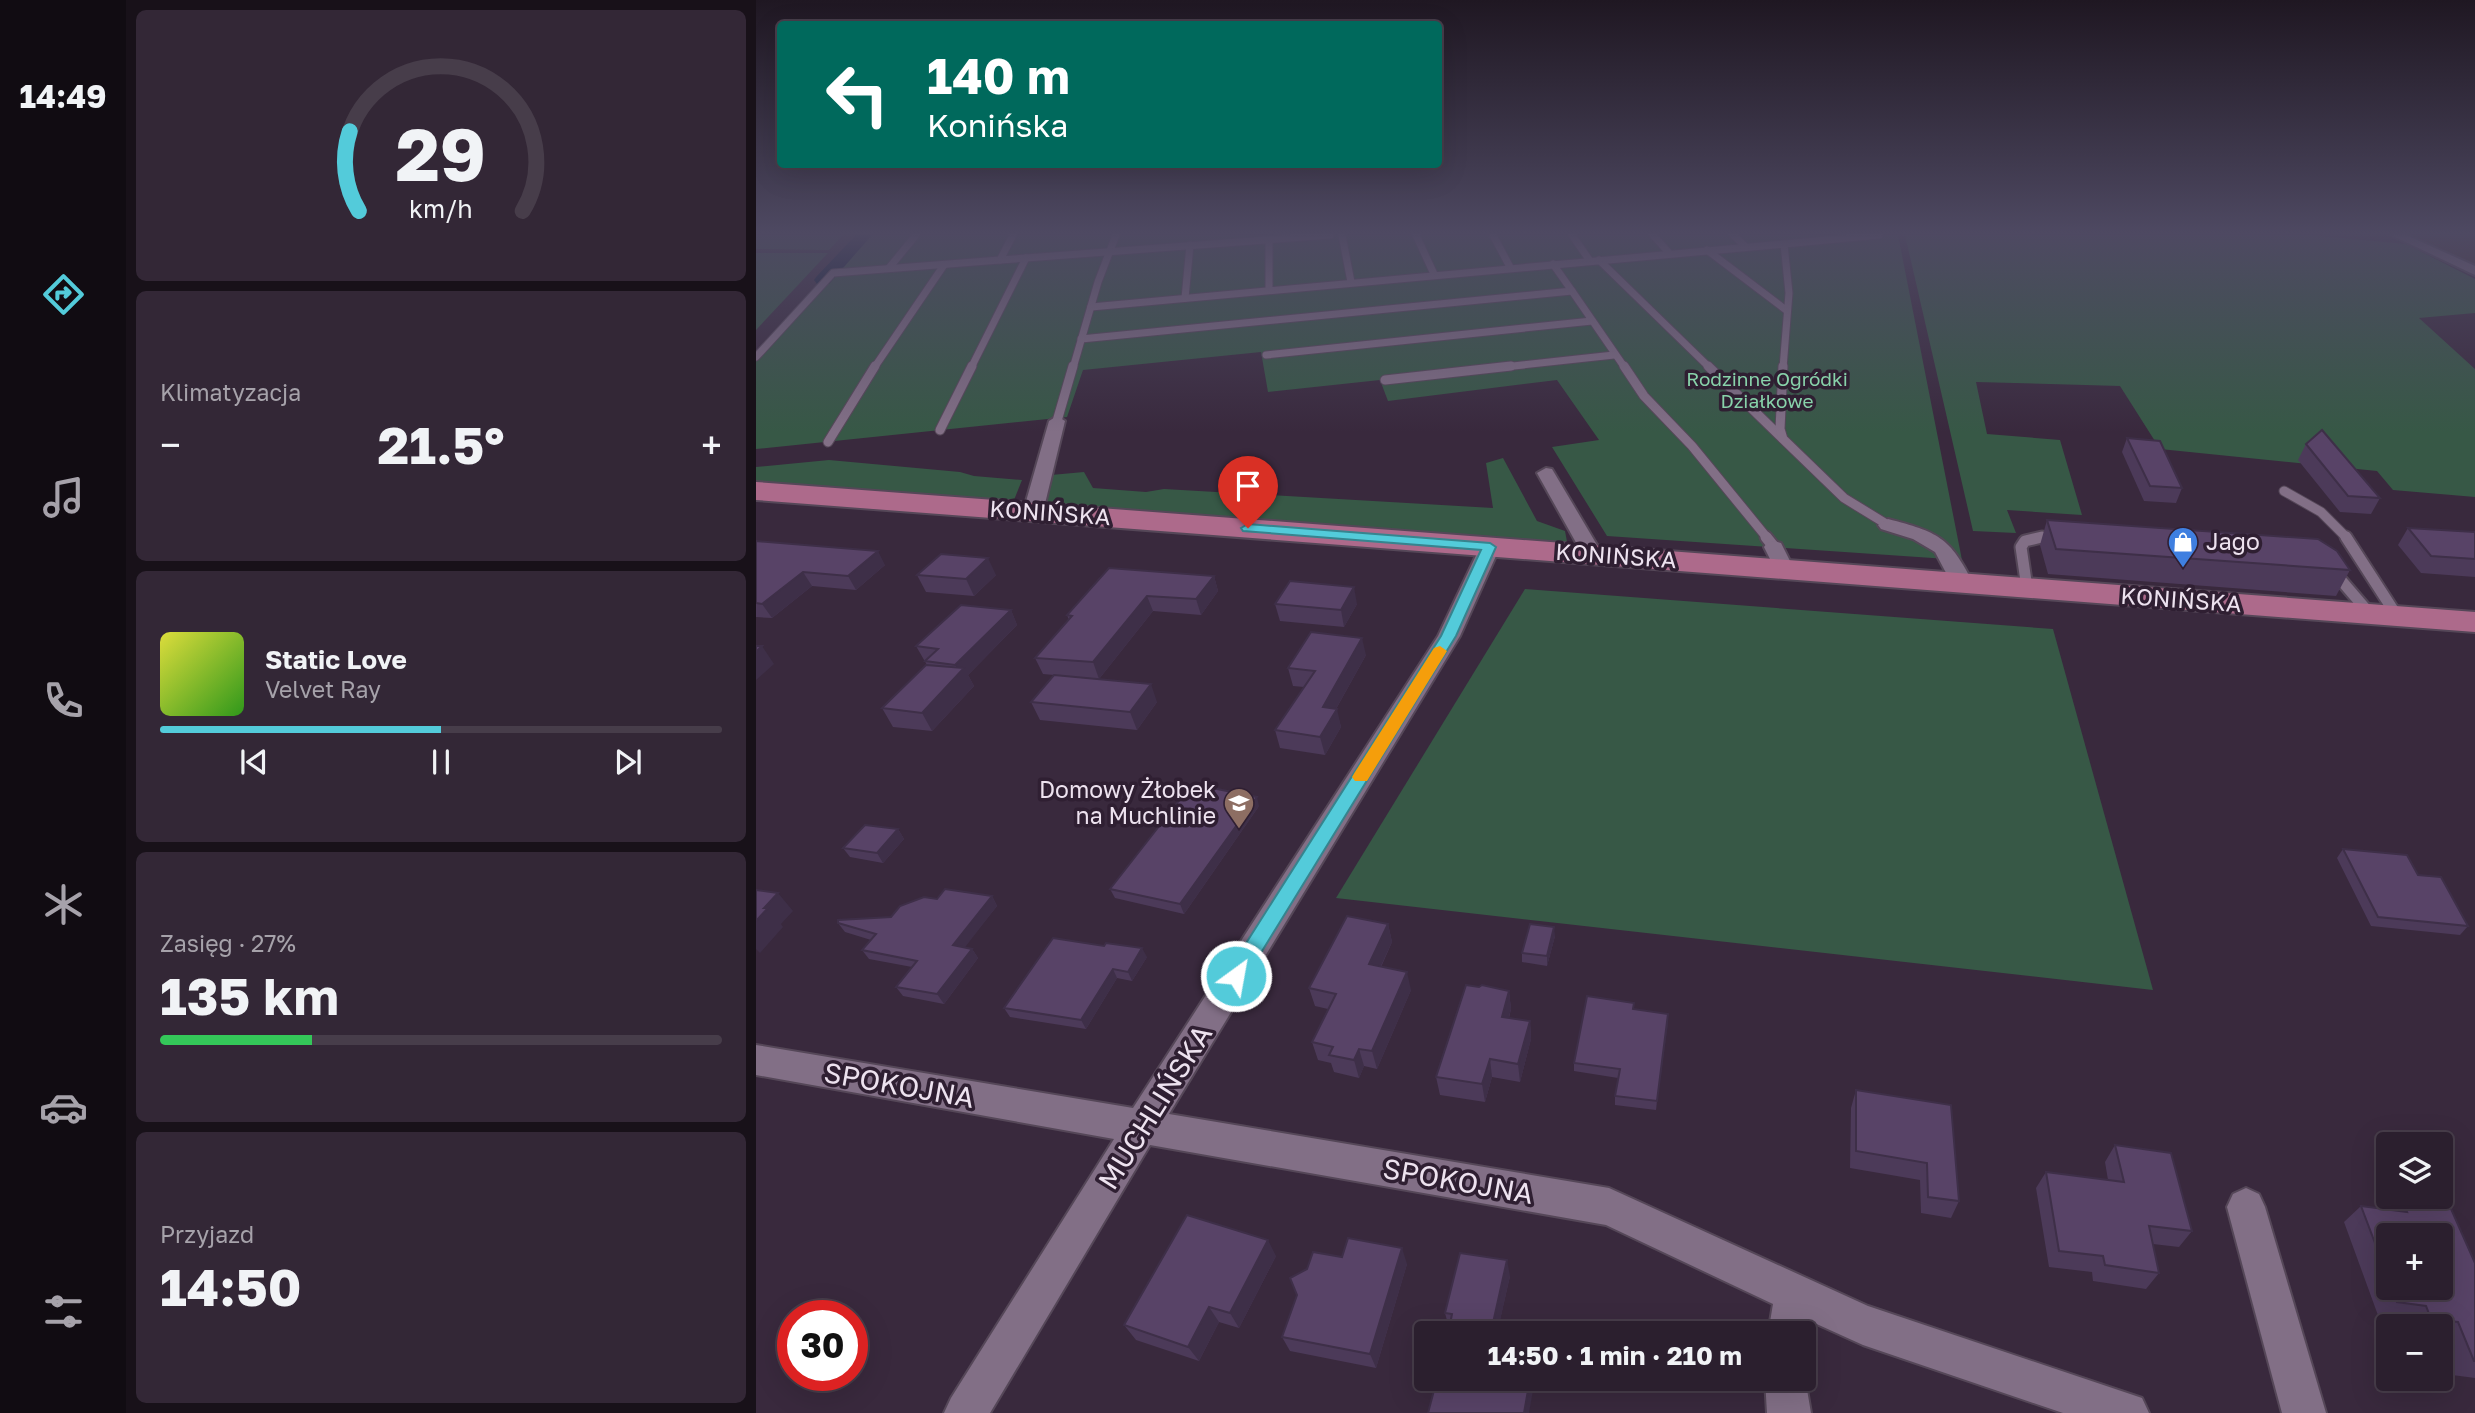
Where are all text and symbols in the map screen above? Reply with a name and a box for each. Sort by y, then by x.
text: 140 m [927,46,1070,105]
icon: left [812,49,903,140]
text: 14:49 [19,77,107,115]
text: Konińska [927,106,1068,144]
text: 29 [396,111,486,198]
text: km/h [409,193,473,224]
icon: directions [39,270,88,319]
park label: Rodzinne Ogródki Działkowe [1686,367,1848,412]
text: Klimatyzacja [160,378,301,406]
text: 21.5° [377,413,505,475]
text: − [160,422,181,467]
text: + [701,422,722,467]
pin [1218,456,1278,528]
icon: arrive [1229,467,1267,505]
icon: music [39,473,88,522]
street label: KONIŃSKA [989,494,1111,530]
shop icon: Jago [2166,525,2200,569]
place label: Jago [2206,527,2260,555]
street label: KONIŃSKA [1555,537,1677,573]
street label: KONIŃSKA [2120,581,2242,617]
text: Static Love [265,644,407,675]
text: Velvet Ray [265,675,381,703]
icon: phone [39,676,88,725]
icon: previous [235,743,273,781]
icon: pause [422,743,460,781]
icon: next [609,743,647,781]
place label: Domowy Żłobek na Muchlinie [1039,775,1216,829]
school or university icon: Domowy Żłobek na Muchlinie [1222,786,1256,830]
icon: climate [39,880,88,929]
text: Zasięg · 27% [160,929,296,957]
position arrow [1199,939,1273,1013]
text: 135 km [160,964,339,1026]
street label: MUCHLIŃSKA [1091,1018,1218,1195]
street label: SPOKOJNA [821,1055,977,1114]
icon: car [39,1083,88,1132]
map controls [2376,1132,2453,1391]
button: layers [2376,1132,2453,1209]
street label: SPOKOJNA [1380,1151,1536,1210]
text: Przyjazd [160,1220,254,1248]
button: + [2376,1223,2453,1300]
text: 14:50 [160,1255,301,1317]
icon: filters [39,1287,88,1336]
speed limit sign: 30 [777,1300,868,1391]
button: − [2376,1314,2453,1391]
text: 14:50 · 1 min · 210 m [1488,1340,1742,1371]

